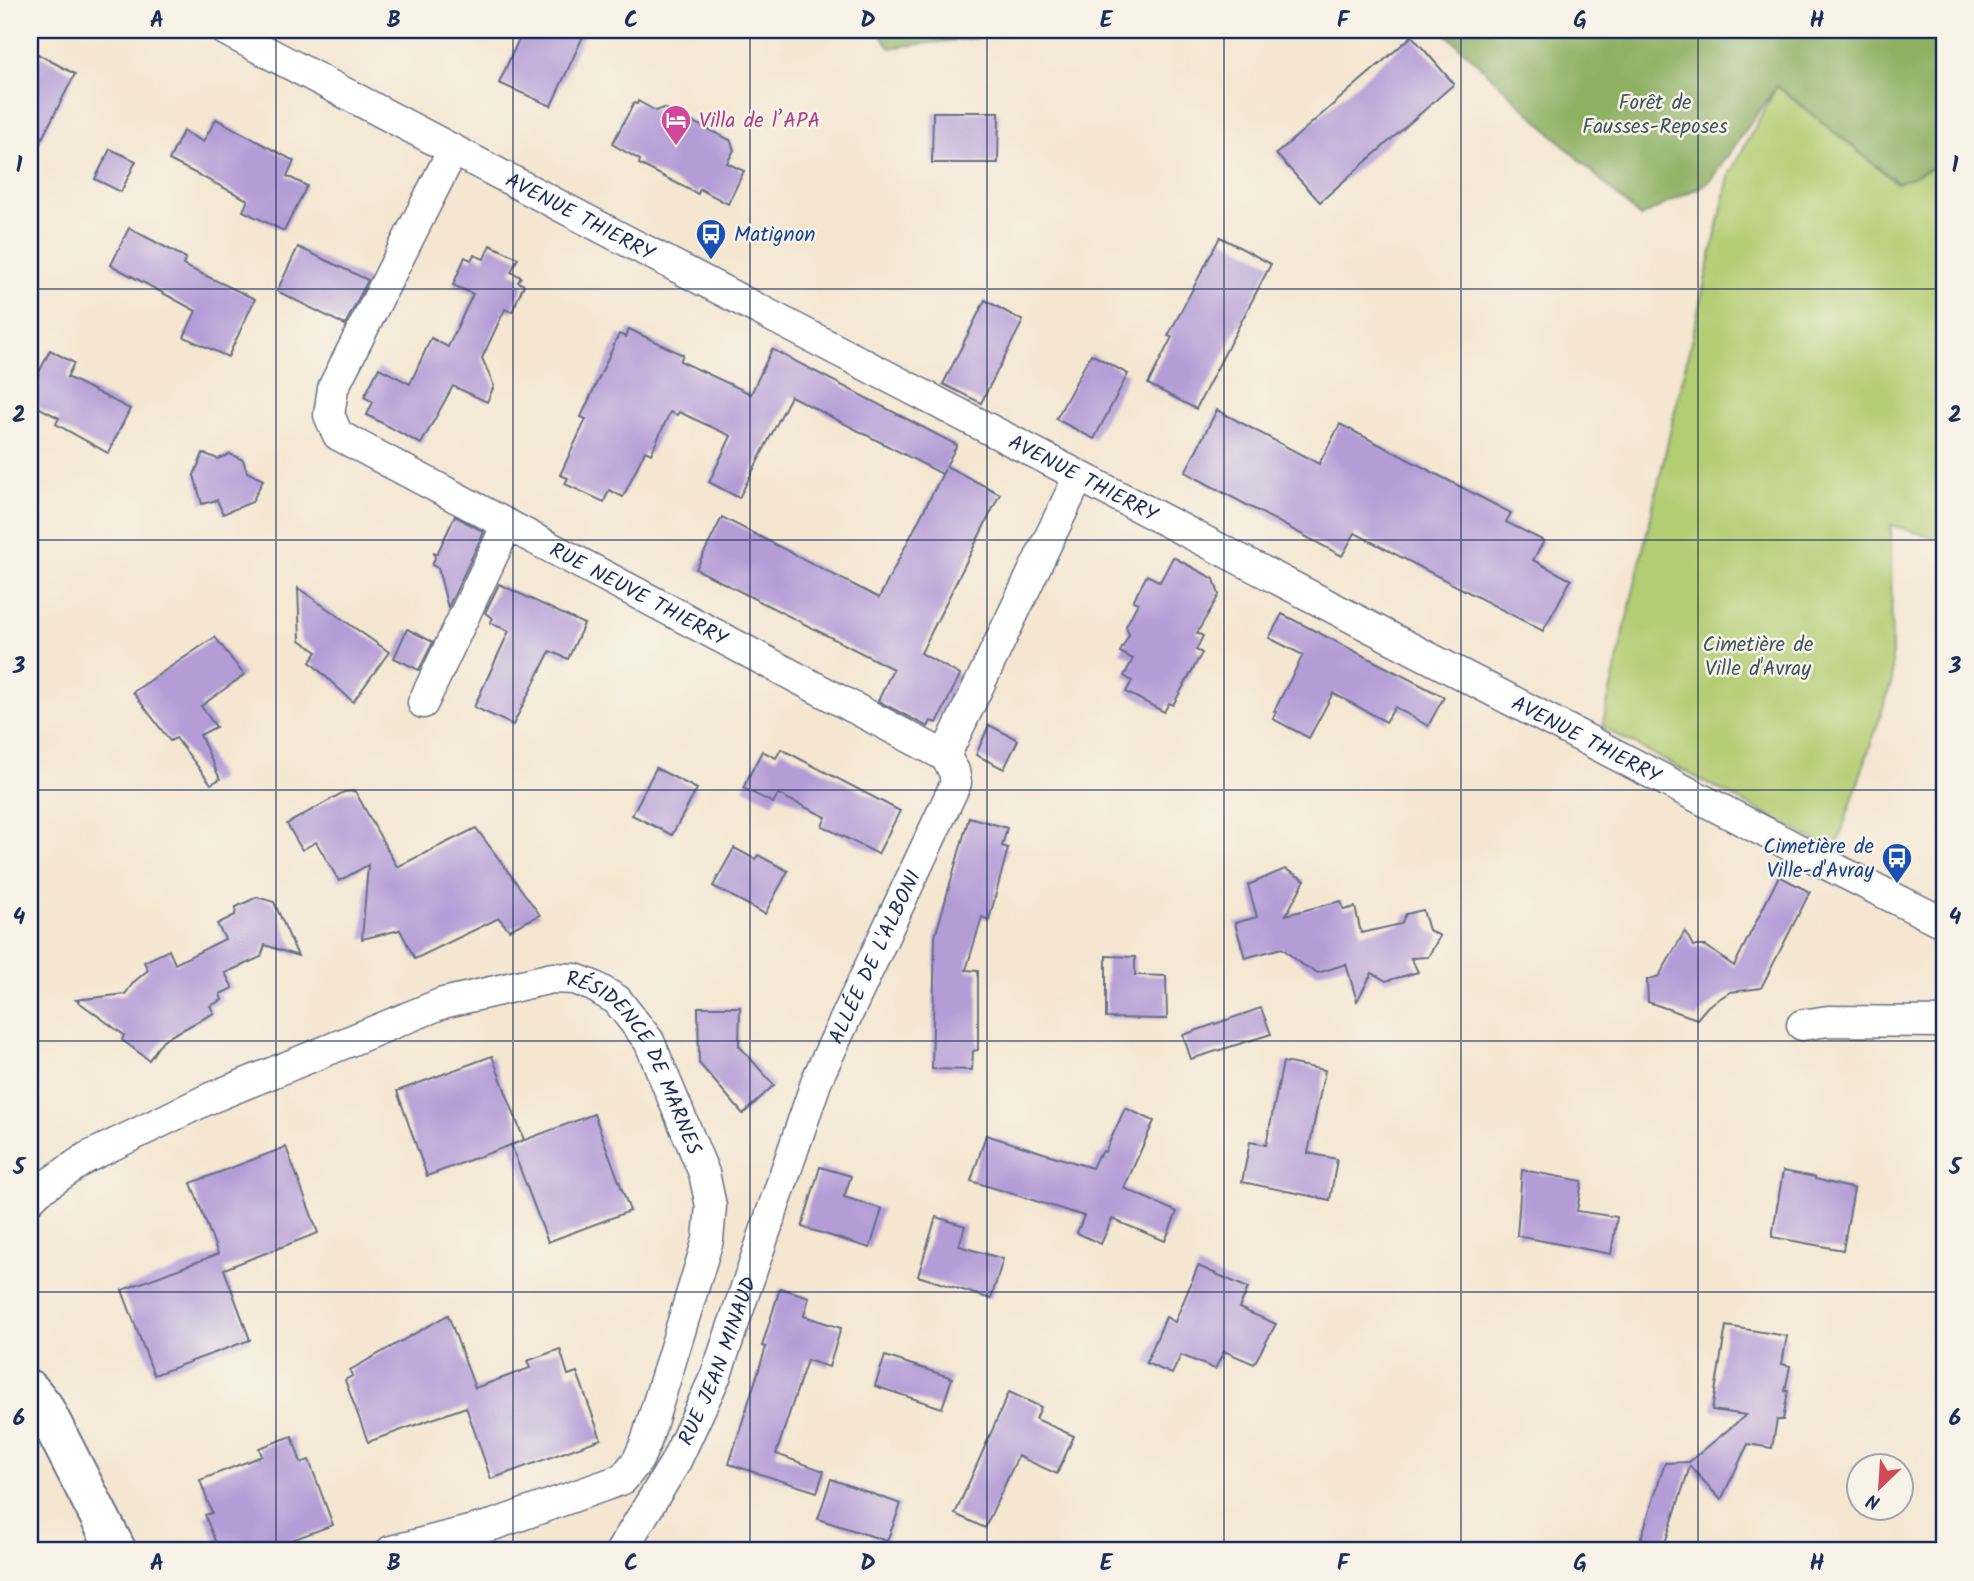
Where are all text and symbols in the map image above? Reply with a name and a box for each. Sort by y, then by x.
text: A [150,3,164,39]
text: B [387,3,401,39]
text: C [624,3,638,39]
text: D [860,3,876,39]
text: E [1100,3,1114,39]
text: F [1337,3,1351,39]
text: G [1573,3,1587,39]
text: H [1810,3,1825,39]
park label: Forêt de Fausses-Reposes [1582,87,1728,144]
hotel icon: Villa de l’APA [659,103,693,147]
place label: Villa de l’APA [699,105,820,138]
text: 1 [16,148,23,184]
text: 1 [1952,148,1959,184]
street label: AVENUE THIERRY [499,165,661,271]
bus stop icon: Matignon [694,217,728,261]
place label: Matignon [734,219,815,252]
text: 2 [12,398,26,434]
text: 2 [1948,398,1962,434]
street label: AVENUE THIERRY [1002,427,1164,532]
street label: RUE NEUVE THIERRY [543,535,734,657]
park label: Cimetière de Ville d'Avray [1703,629,1814,686]
text: 3 [12,649,26,685]
text: 3 [1948,649,1962,685]
street label: AVENUE THIERRY [1505,688,1667,794]
place label: Cimetière de Ville-d'Avray [1763,831,1875,888]
bus stop icon: Cimetière de Ville-d'Avray [1880,841,1914,885]
street label: ALLÉE DE L'ALBONI [821,865,931,1050]
text: 4 [13,900,26,936]
text: 4 [1949,900,1962,936]
street label: RÉSIDENCE DE MARNES [566,964,710,1160]
text: 5 [12,1150,27,1186]
text: 5 [1948,1150,1963,1186]
street label: RUE JEAN MINAUD [670,1272,766,1451]
text: 6 [13,1401,25,1437]
text: 6 [1949,1401,1961,1437]
north arrow [1844,1452,1914,1522]
text: N [1862,1484,1885,1517]
text: A [150,1546,164,1581]
text: B [387,1546,401,1581]
text: C [624,1546,638,1581]
text: D [860,1546,876,1581]
text: E [1100,1546,1114,1581]
text: F [1337,1546,1351,1581]
text: G [1573,1546,1587,1581]
text: H [1810,1546,1825,1581]

